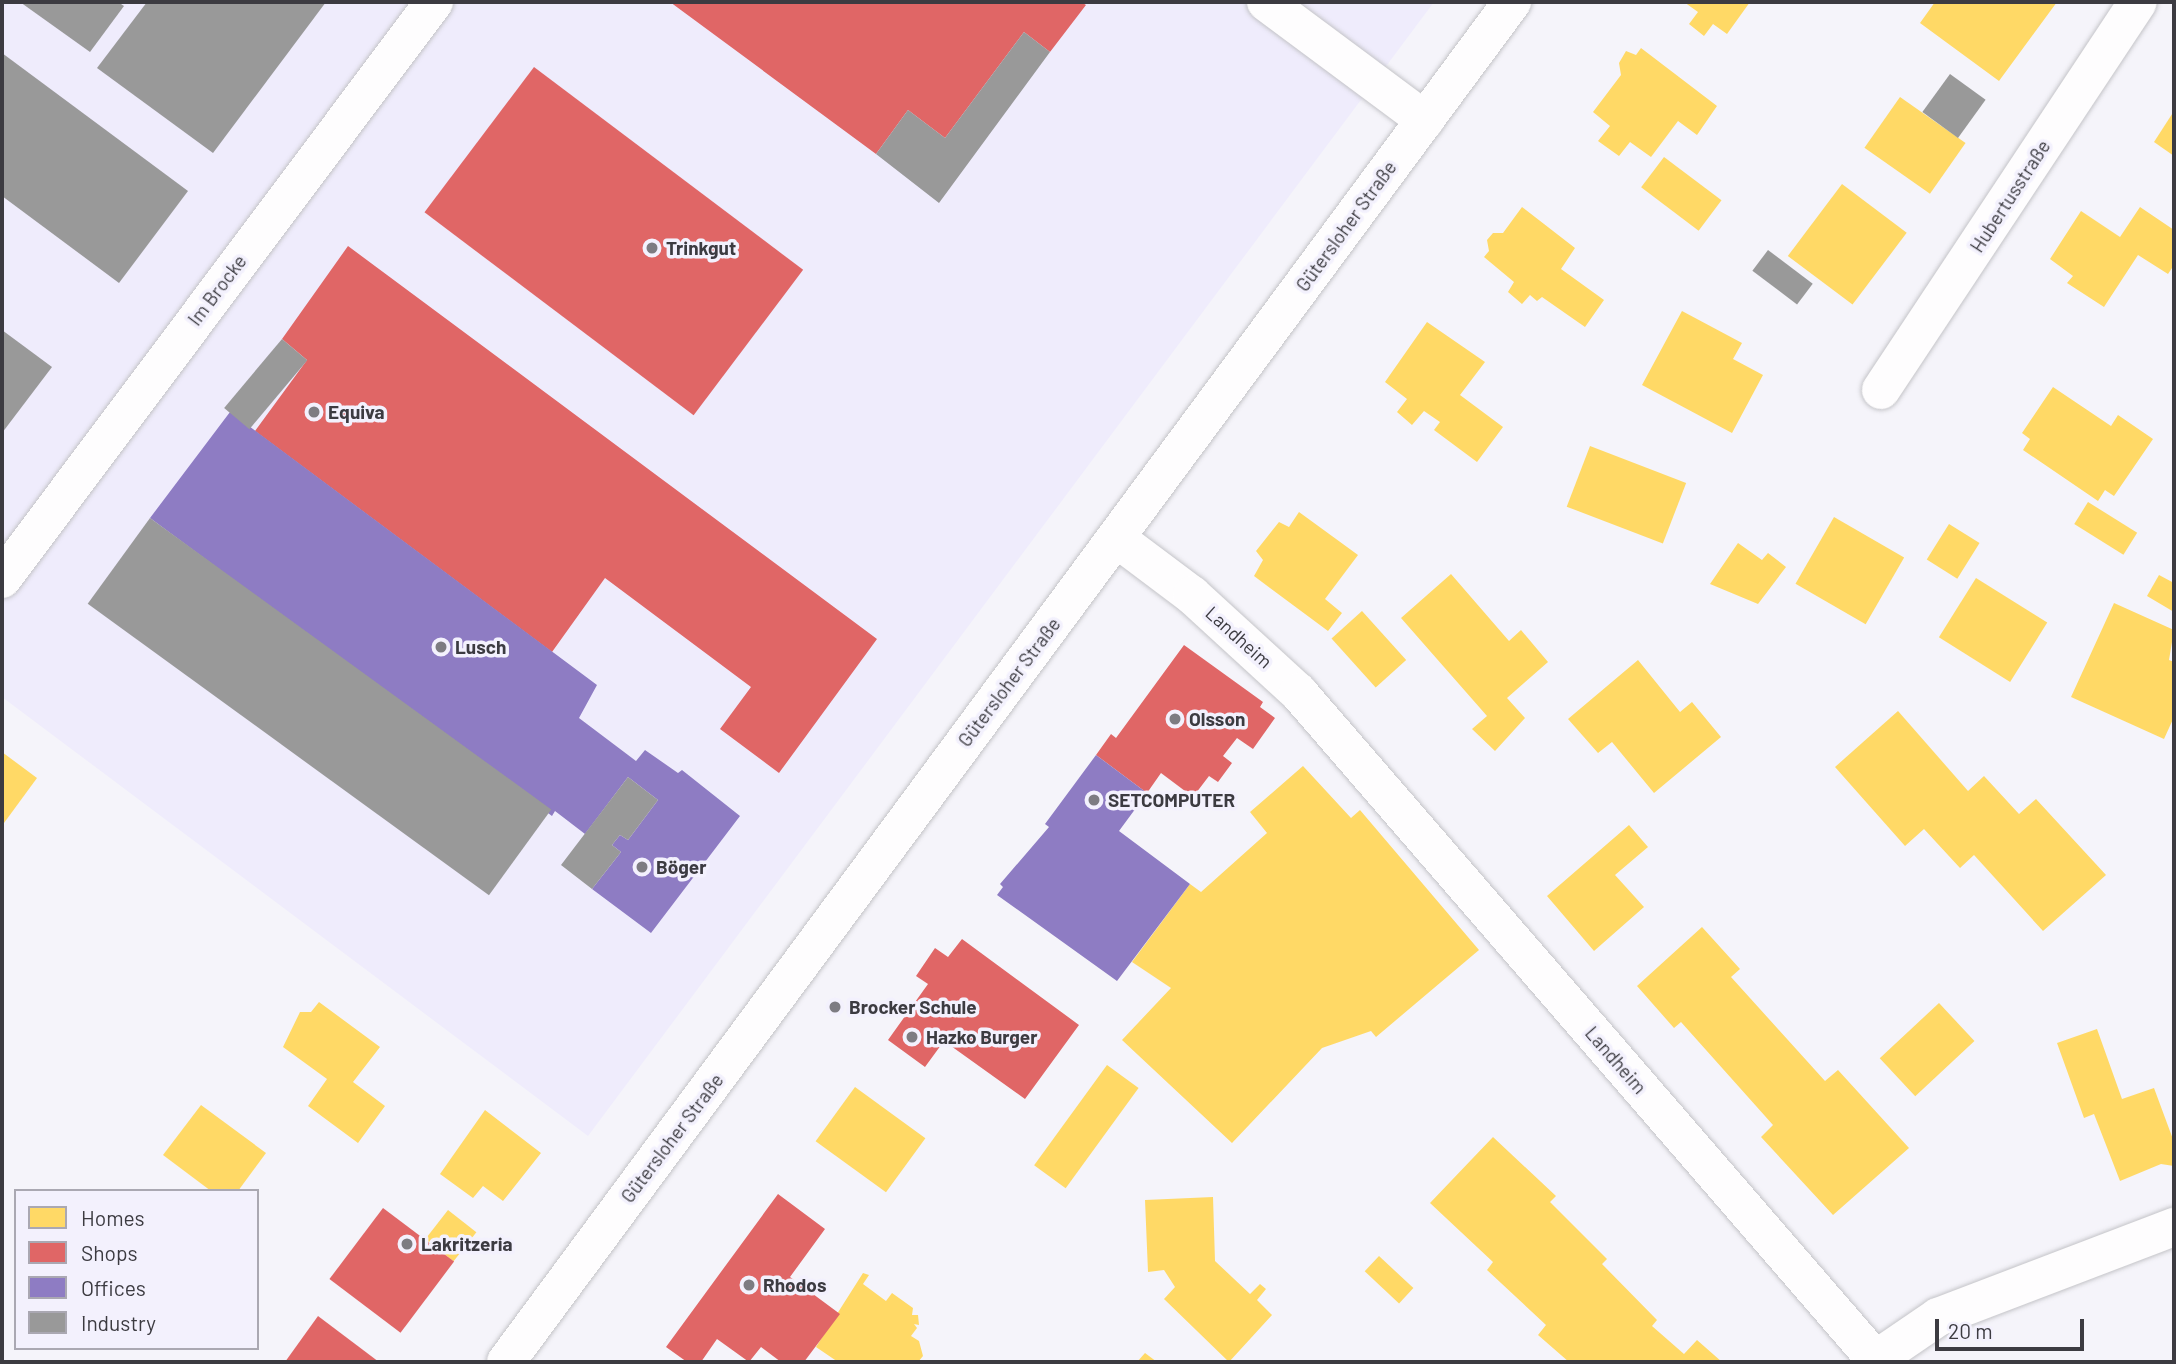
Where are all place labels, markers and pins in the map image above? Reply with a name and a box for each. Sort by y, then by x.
place label: Trinkgut [666,237,736,259]
marker: Trinkgut [644,240,660,256]
place label: Equiva [328,401,384,423]
marker: Equiva [306,404,322,420]
place label: Lusch [455,636,506,658]
marker: Lusch [433,639,449,655]
place label: Olsson [1189,708,1245,730]
marker: Olsson [1167,711,1183,727]
place label: SETCOMPUTER [1108,789,1235,811]
marker: SETCOMPUTER [1086,792,1102,808]
place label: Böger [656,856,706,878]
marker: Böger [634,859,650,875]
place label: Brocker Schule [849,996,977,1018]
marker: Brocker Schule [827,999,843,1015]
place label: Hazko Burger [926,1026,1037,1048]
marker: Hazko Burger [904,1029,920,1045]
place label: Lakritzeria [421,1233,513,1255]
marker: Lakritzeria [399,1236,415,1252]
place label: Rhodos [763,1274,826,1296]
marker: Rhodos [741,1277,757,1293]

